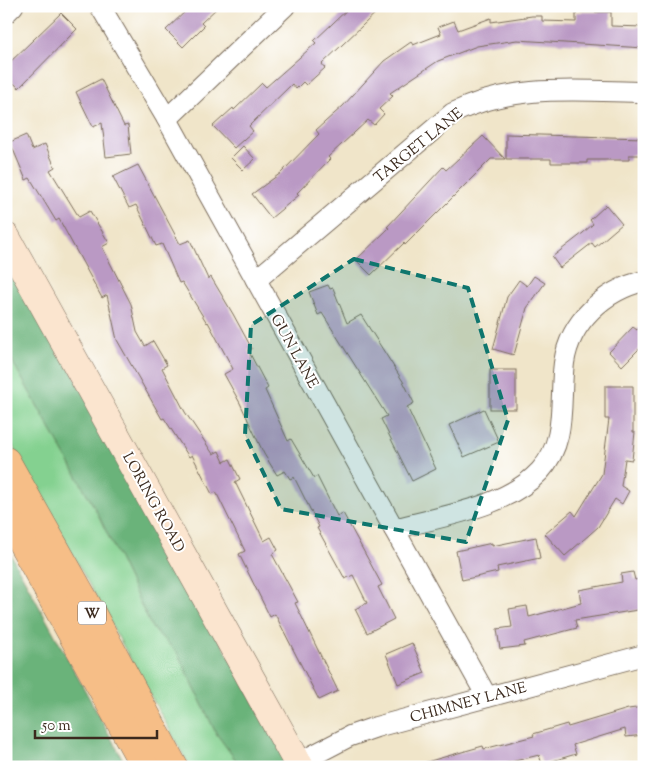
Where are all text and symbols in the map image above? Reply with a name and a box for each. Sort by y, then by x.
street label: TARGET LANE [370,104,468,189]
street label: GUN LANE [265,311,323,393]
street label: LORING ROAD [116,449,189,557]
road number: W [78,602,106,624]
street label: CHIMNEY LANE [408,678,529,729]
scale bar [35,708,158,740]
text: 50 m [41,716,71,737]

